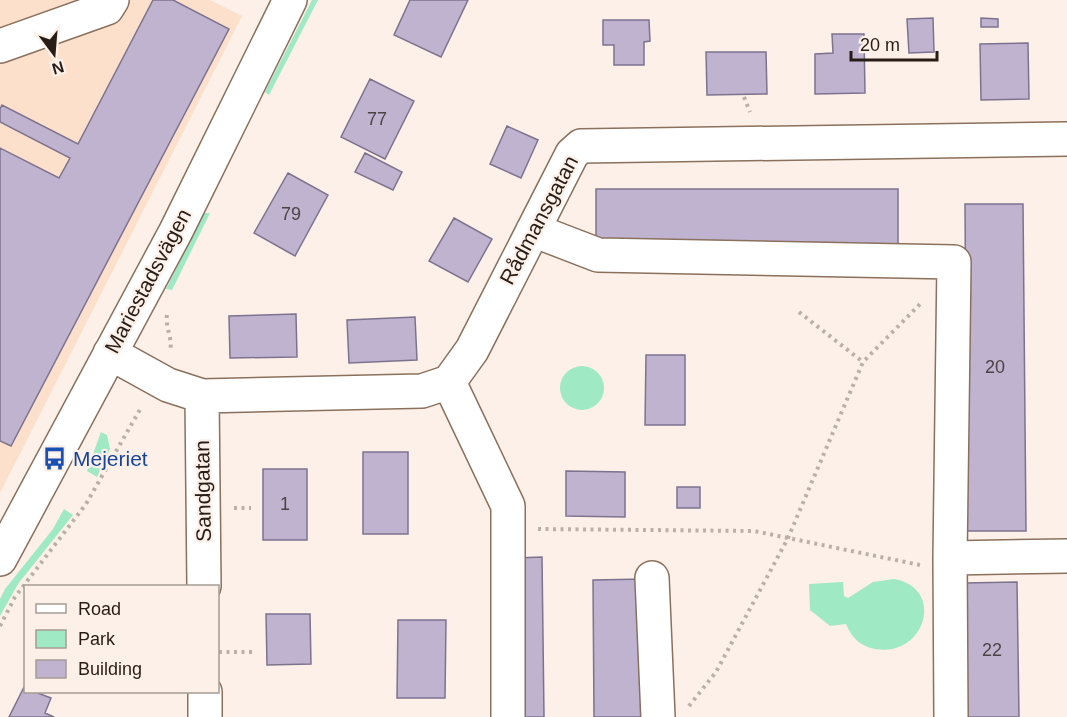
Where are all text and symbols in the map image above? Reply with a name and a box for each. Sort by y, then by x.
north arrow [24,24,84,84]
scale bar [851,24,936,62]
text: 20 m [860,35,900,55]
text: N [50,58,66,78]
house number: 77 [367,109,387,129]
street label: Rådmansgatan [495,151,582,288]
house number: 79 [281,204,301,224]
street label: Mariestadsvägen [100,205,195,357]
house number: 20 [985,357,1005,377]
street label: Sandgatan [190,440,215,542]
bus stop icon: Mejeriet [42,446,68,472]
place label: Mejeriet [73,447,148,470]
house number: 1 [280,494,290,514]
legend [24,585,219,693]
text: Road [78,599,121,619]
text: Park [78,629,116,649]
house number: 22 [982,640,1002,660]
text: Building [78,659,142,679]

